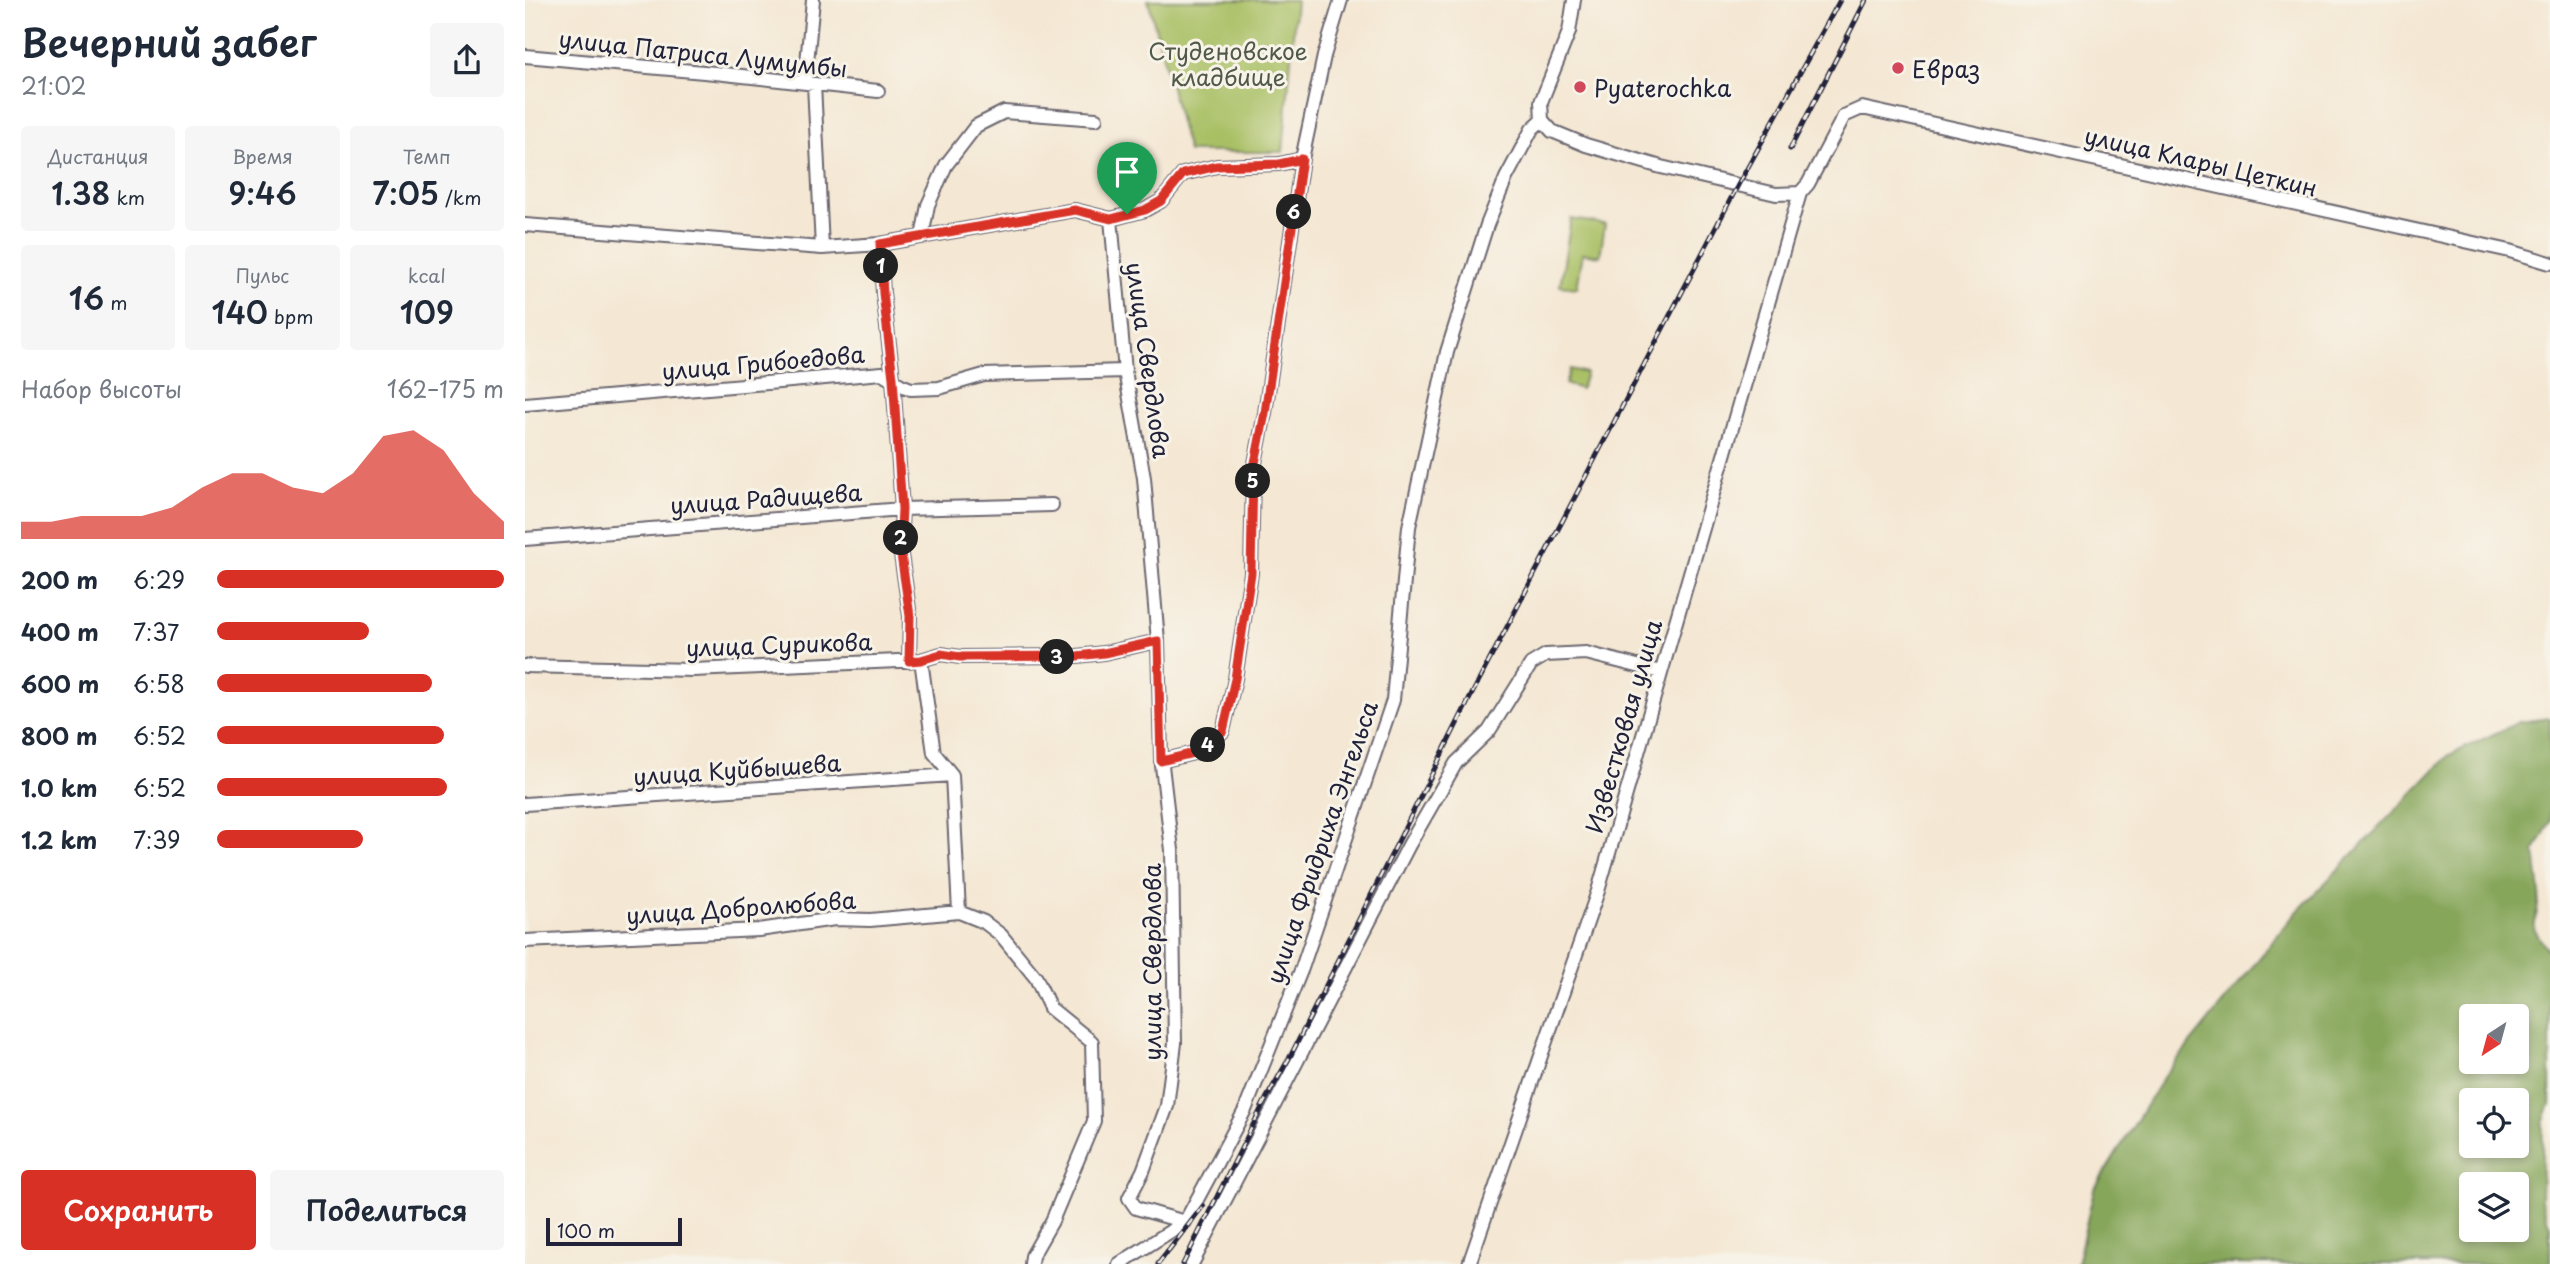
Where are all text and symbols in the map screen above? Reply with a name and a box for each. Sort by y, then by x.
text: Вечерний забег [21,13,317,70]
street label: улица Патриса Лумумбы [557,20,849,86]
button: share [430,23,504,97]
park label: Студеновское кладбище [1148,33,1308,94]
place label: Евраз [1912,51,1980,86]
marker: Евраз [1890,60,1906,76]
text: 21:02 [21,68,87,103]
place label: Pyaterochka [1594,70,1732,105]
marker: Pyaterochka [1572,79,1588,95]
street label: улица Клары Цеткин [2081,117,2321,205]
text: Дистанция [48,142,149,170]
text: Время [232,142,293,170]
text: Темп [403,142,451,170]
pin [1097,142,1157,214]
icon: arrive [1108,153,1146,191]
text: 1.38 [51,170,110,215]
text: 9:46 [229,170,296,215]
text: 7:05 [372,170,439,215]
text: km [110,183,145,211]
text: /km [439,183,481,211]
pin: 6 [1277,194,1311,230]
text: 6 [1287,197,1300,225]
pin: 1 [863,248,899,284]
text: 1 [876,251,885,279]
street label: улица Свердлова [1118,260,1180,461]
text: Пульс [236,261,289,289]
text: kcal [408,261,446,289]
text: 16 [69,275,104,320]
text: m [104,288,127,316]
text: 140 [211,289,268,334]
text: 109 [400,289,454,334]
text: bpm [268,302,314,330]
street label: улица Грибоедова [660,336,867,388]
text: Набор высоты [21,371,182,406]
text: 162–175 m [387,371,504,406]
pin: 5 [1235,463,1271,498]
text: 5 [1246,466,1259,494]
street label: улица Радищева [669,474,864,522]
pin: 2 [883,520,919,556]
text: 2 [894,523,907,551]
text: 200 m [21,562,98,597]
text: 6:29 [133,562,185,597]
text: 400 m [21,614,99,649]
text: 7:37 [133,614,179,649]
street label: Известковая улица [1576,615,1670,837]
street label: улица Сурикова [685,623,873,665]
pin: 3 [1039,640,1075,674]
text: 3 [1050,642,1063,670]
text: 600 m [21,666,99,701]
text: 6:58 [133,666,185,701]
street label: улица Фридриха Энгельса [1256,695,1386,988]
text: 800 m [21,718,98,753]
text: 6:52 [133,718,186,753]
pin: 4 [1191,728,1225,762]
text: 4 [1201,730,1214,758]
street label: улица Куйбышева [632,744,843,794]
text: 1.0 km [21,770,98,805]
text: 6:52 [133,770,186,805]
text: 1.2 km [21,822,97,857]
text: 7:39 [133,822,180,857]
street label: улица Свердлова [1134,863,1169,1061]
street label: улица Добролюбова [625,881,858,932]
north arrow [2459,1004,2529,1074]
map controls [2459,1004,2529,1242]
button: locate [2459,1088,2529,1158]
button: Сохранить [21,1170,256,1250]
button: Поделиться [270,1170,504,1250]
button: layers [2459,1172,2529,1242]
scale bar [546,1215,683,1247]
text: 100 m [557,1216,615,1244]

